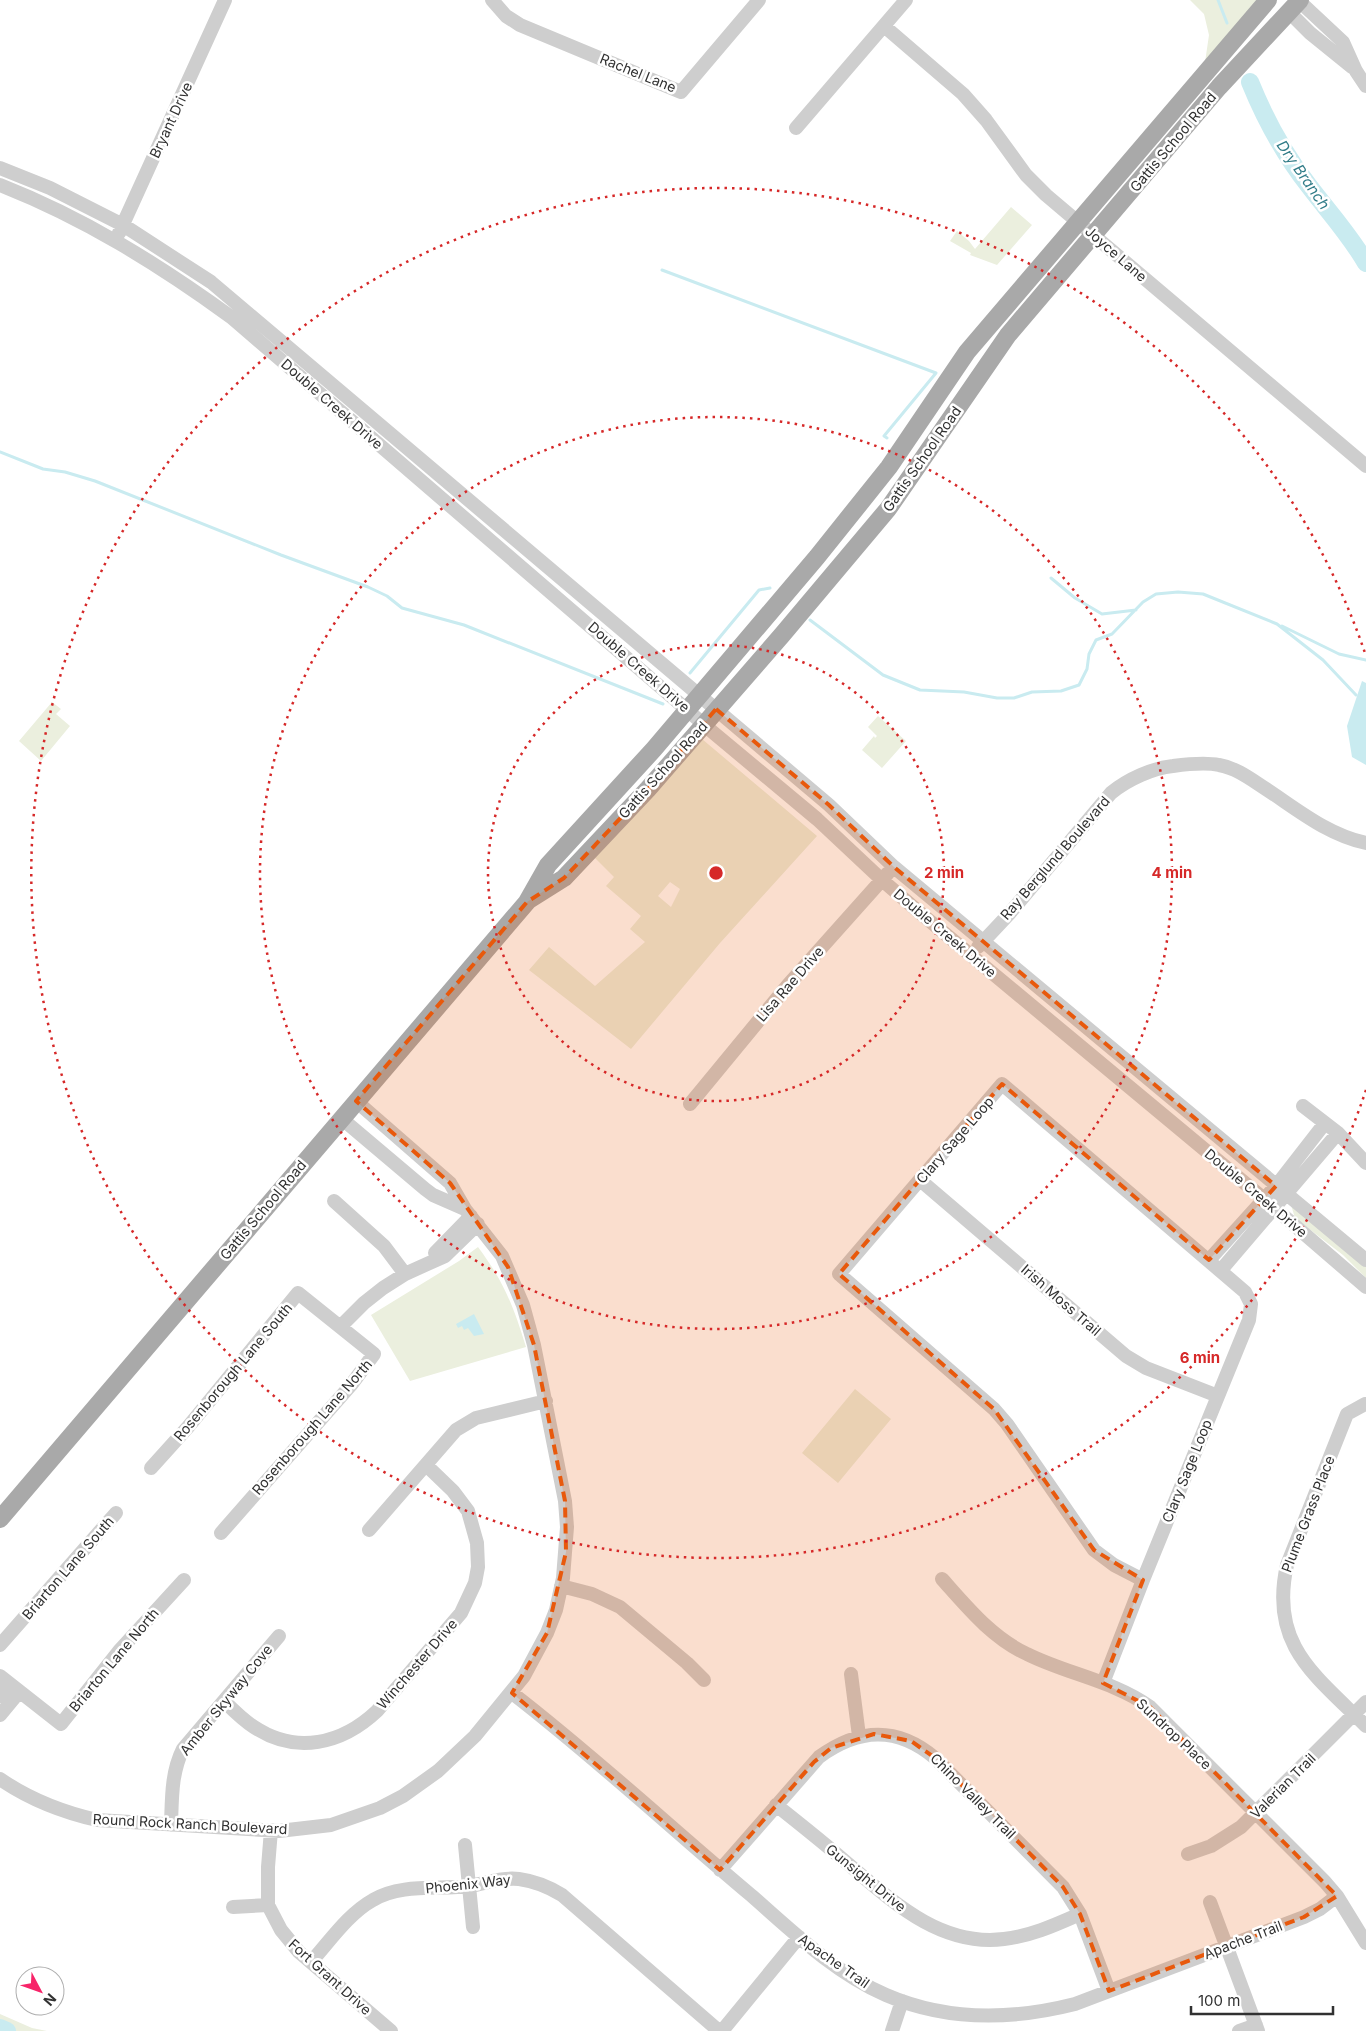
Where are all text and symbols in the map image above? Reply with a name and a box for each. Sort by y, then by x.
street label: Rachel Lane [598,50,679,96]
street label: Bryant Drive [146,79,196,160]
street label: Gattis School Road [1126,88,1219,195]
water label: Dry Branch [1273,136,1334,213]
street label: Joyce Lane [1082,222,1151,285]
street label: Double Creek Drive [278,355,387,452]
street label: Gattis School Road [879,403,964,515]
street label: Double Creek Drive [585,618,694,715]
street label: Gattis School Road [614,718,711,822]
street label: Ray Berglund Boulevard [996,792,1113,923]
text: 2 min [924,863,964,882]
text: 4 min [1152,863,1192,882]
centre of rings [707,864,725,882]
street label: Double Creek Drive [891,885,1000,981]
street label: Lisa Rae Drive [752,943,827,1025]
street label: Clary Sage Loop [912,1093,997,1187]
street label: Double Creek Drive [1202,1145,1311,1241]
street label: Gattis School Road [216,1156,309,1263]
street label: Irish Moss Trail [1018,1260,1105,1339]
street label: Rosenborough Lane South [170,1299,295,1444]
text: 6 min [1180,1348,1220,1367]
street label: Rosenborough Lane North [248,1355,375,1498]
street label: Clary Sage Loop [1158,1417,1215,1525]
street label: Plume Grass Place [1277,1453,1338,1575]
street label: Briarton Lane South [18,1513,117,1623]
street label: Briarton Lane North [65,1604,162,1715]
street label: Winchester Drive [373,1615,460,1712]
street label: Amber Skyway Cove [176,1641,275,1758]
street label: Sundrop Place [1133,1695,1215,1773]
street label: Chino Valley Trail [927,1749,1020,1842]
street label: Valerian Trail [1246,1749,1319,1822]
street label: Round Rock Ranch Boulevard [92,1810,288,1837]
street label: Gunsight Drive [823,1840,910,1915]
street label: Phoenix Way [424,1871,512,1896]
street label: Apache Trail [1201,1917,1285,1962]
street label: Apache Trail [796,1930,873,1991]
street label: Fort Grant Drive [286,1935,375,2018]
north arrow [15,1966,65,2016]
scale bar [1191,1984,1334,2016]
text: N [40,1990,60,2009]
text: 100 m [1198,1991,1240,2010]

